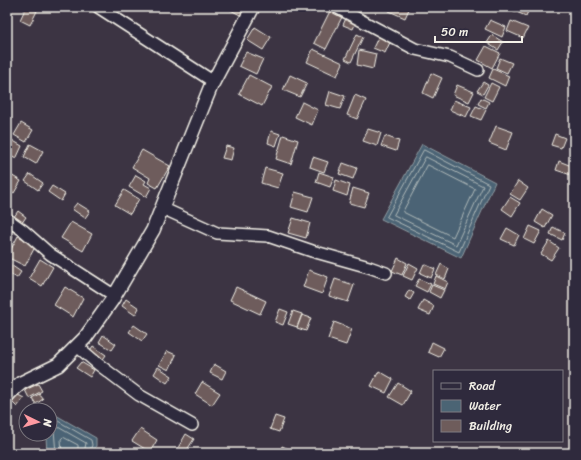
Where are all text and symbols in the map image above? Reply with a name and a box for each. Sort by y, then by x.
scale bar [435,18,522,44]
text: 50 m [441,21,468,43]
legend [433,370,563,442]
text: Road [469,375,496,397]
text: Water [469,395,502,417]
north arrow [18,402,58,442]
text: Building [469,415,512,437]
text: N [38,417,57,428]

